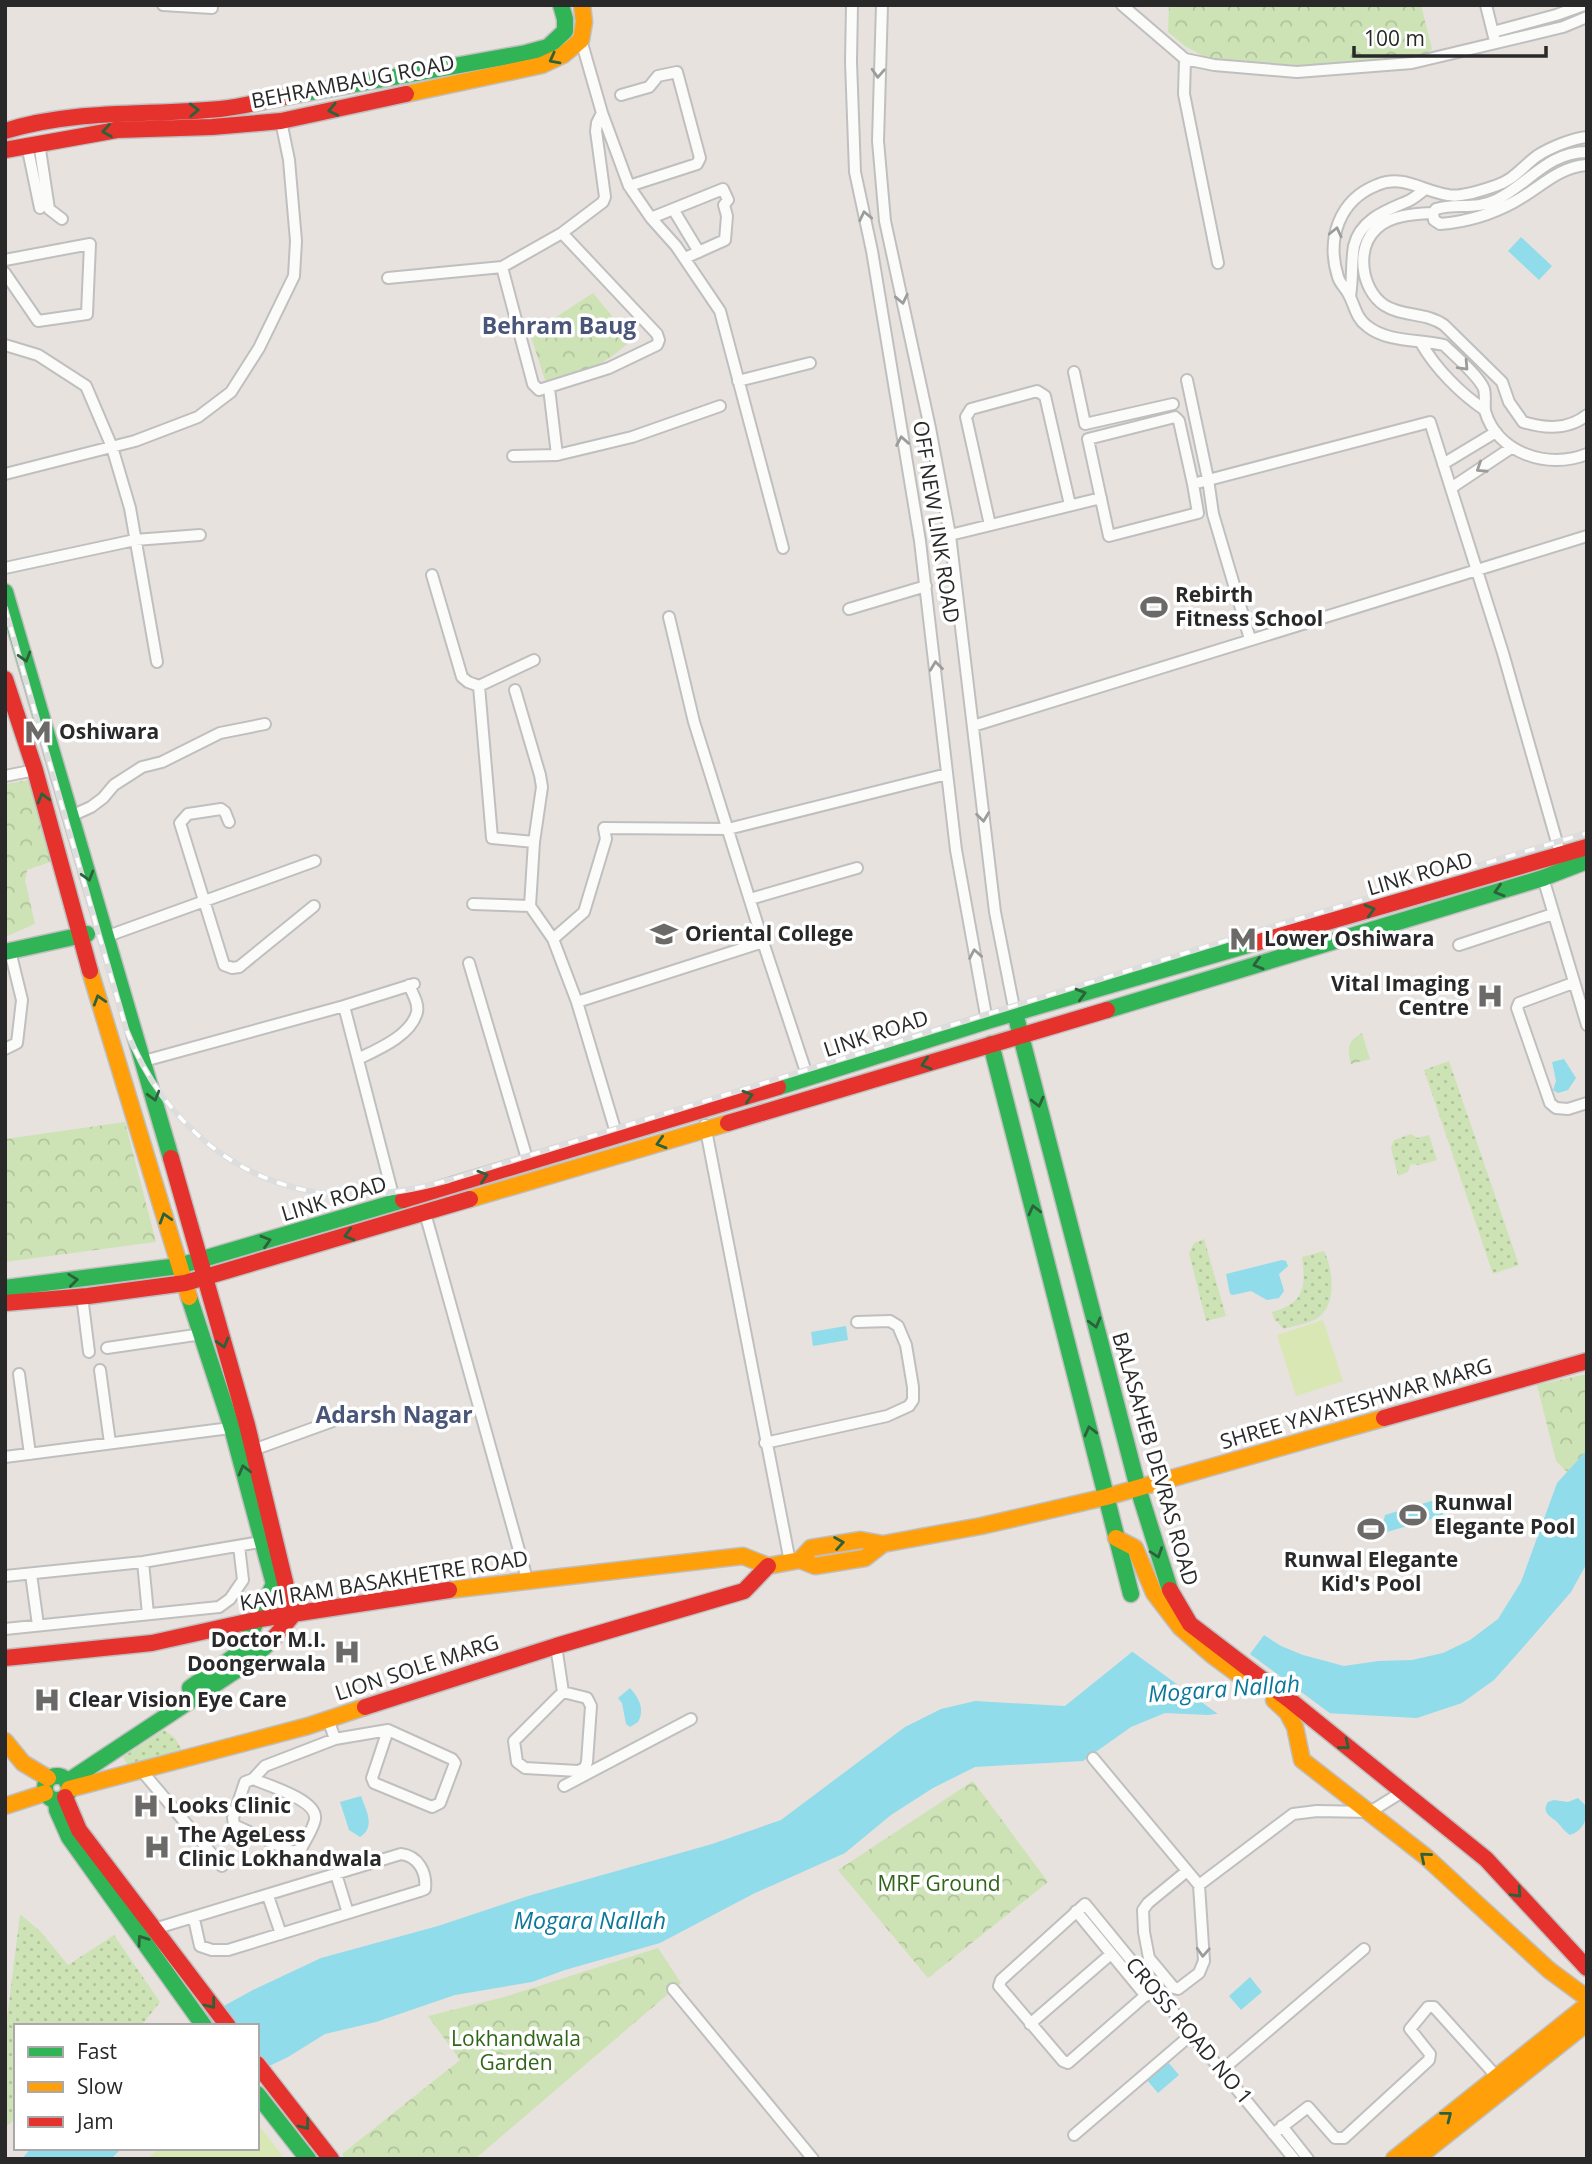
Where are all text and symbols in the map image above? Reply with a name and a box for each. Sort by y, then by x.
scale bar [1354,14,1546,58]
text: 100 m [1364,24,1425,52]
street label: BEHRAMBAUG ROAD [249,48,457,114]
one-way arrow [549,51,562,64]
one-way arrow [871,68,886,79]
one-way arrow [327,102,339,116]
one-way arrow [189,103,200,118]
one-way arrow [101,124,113,139]
one-way arrow [858,210,873,222]
one-way arrow [1328,226,1342,238]
one-way arrow [894,293,909,305]
district label: Behram Baug [482,309,636,341]
one-way arrow [1455,358,1468,371]
street label: OFF NEW LINK ROAD [907,419,967,625]
one-way arrow [896,435,911,447]
one-way arrow [1476,460,1489,472]
place label: Rebirth Fitness School [1175,580,1323,632]
sports icon: Rebirth Fitness School [1139,592,1169,622]
one-way arrow [16,651,31,663]
one-way arrow [928,660,943,671]
metro station icon: Oshiwara [23,717,53,747]
place label: Oshiwara [59,717,159,745]
one-way arrow [37,793,51,805]
one-way arrow [976,811,991,823]
street label: LINK ROAD [1364,845,1476,901]
one-way arrow [80,870,94,882]
one-way arrow [1493,883,1506,897]
one-way arrow [1364,904,1376,919]
school or university icon: Oriental College [649,919,679,949]
place label: Oriental College [685,919,853,947]
metro station icon: Lower Oshiwara [1228,924,1258,954]
place label: Lower Oshiwara [1264,924,1434,952]
one-way arrow [968,948,983,960]
one-way arrow [1252,955,1264,970]
place label: Vital Imaging Centre [1331,969,1469,1021]
hospital icon: Vital Imaging Centre [1475,981,1505,1011]
one-way arrow [1075,988,1087,1003]
one-way arrow [93,994,107,1007]
street label: LINK ROAD [820,1003,932,1063]
one-way arrow [920,1055,932,1070]
one-way arrow [145,1090,160,1102]
one-way arrow [742,1090,754,1105]
one-way arrow [1030,1096,1044,1108]
one-way arrow [655,1135,667,1149]
street label: LINK ROAD [278,1169,390,1227]
one-way arrow [477,1169,489,1184]
one-way arrow [1028,1204,1042,1216]
one-way arrow [158,1212,173,1224]
one-way arrow [343,1227,355,1242]
one-way arrow [259,1235,271,1250]
one-way arrow [67,1272,79,1287]
one-way arrow [1086,1316,1101,1328]
street label: BALASAHEB DEVRAS ROAD [1106,1329,1206,1589]
one-way arrow [215,1337,230,1349]
street label: SHREE YAVATESHWAR MARG [1217,1351,1495,1455]
district label: Adarsh Nagar [315,1398,473,1430]
one-way arrow [1084,1425,1098,1437]
one-way arrow [238,1465,252,1477]
place label: Runwal Elegante Pool [1434,1488,1576,1540]
sports icon: Runwal Elegante Pool [1398,1500,1428,1530]
sports icon: Runwal Elegante Kid's Pool [1356,1514,1386,1544]
one-way arrow [833,1536,845,1551]
street label: KAVI RAM BASAKHETRE ROAD [238,1543,530,1617]
place label: Runwal Elegante Kid's Pool [1284,1545,1458,1597]
one-way arrow [1149,1547,1163,1559]
place label: Doctor M.I. Doongerwala [187,1625,326,1677]
street label: LION SOLE MARG [331,1627,502,1707]
hospital icon: Doctor M.I. Doongerwala [332,1637,362,1667]
water label: Mogara Nallah [1147,1667,1301,1709]
hospital icon: Clear Vision Eye Care [32,1685,62,1715]
place label: Clear Vision Eye Care [68,1685,287,1713]
one-way arrow [1336,1737,1349,1749]
hospital icon: Looks Clinic [131,1791,161,1821]
place label: Looks Clinic [167,1791,291,1819]
place label: The AgeLess Clinic Lokhandwala [178,1820,382,1872]
hospital icon: The AgeLess Clinic Lokhandwala [142,1832,172,1862]
one-way arrow [1420,1853,1433,1865]
park label: MRF Ground [877,1869,1001,1897]
one-way arrow [1509,1885,1521,1898]
water label: Mogara Nallah [514,1904,666,1936]
one-way arrow [138,1935,150,1948]
one-way arrow [1196,1947,1211,1958]
street label: CROSS ROAD NO 1 [1120,1951,1260,2110]
one-way arrow [203,1996,215,2009]
legend [14,2024,259,2150]
park label: Lokhandwala Garden [451,2024,581,2076]
text: Fast [77,2037,117,2065]
text: Slow [77,2072,123,2100]
text: Jam [75,2107,114,2135]
one-way arrow [1440,2112,1452,2125]
one-way arrow [296,2117,309,2129]

